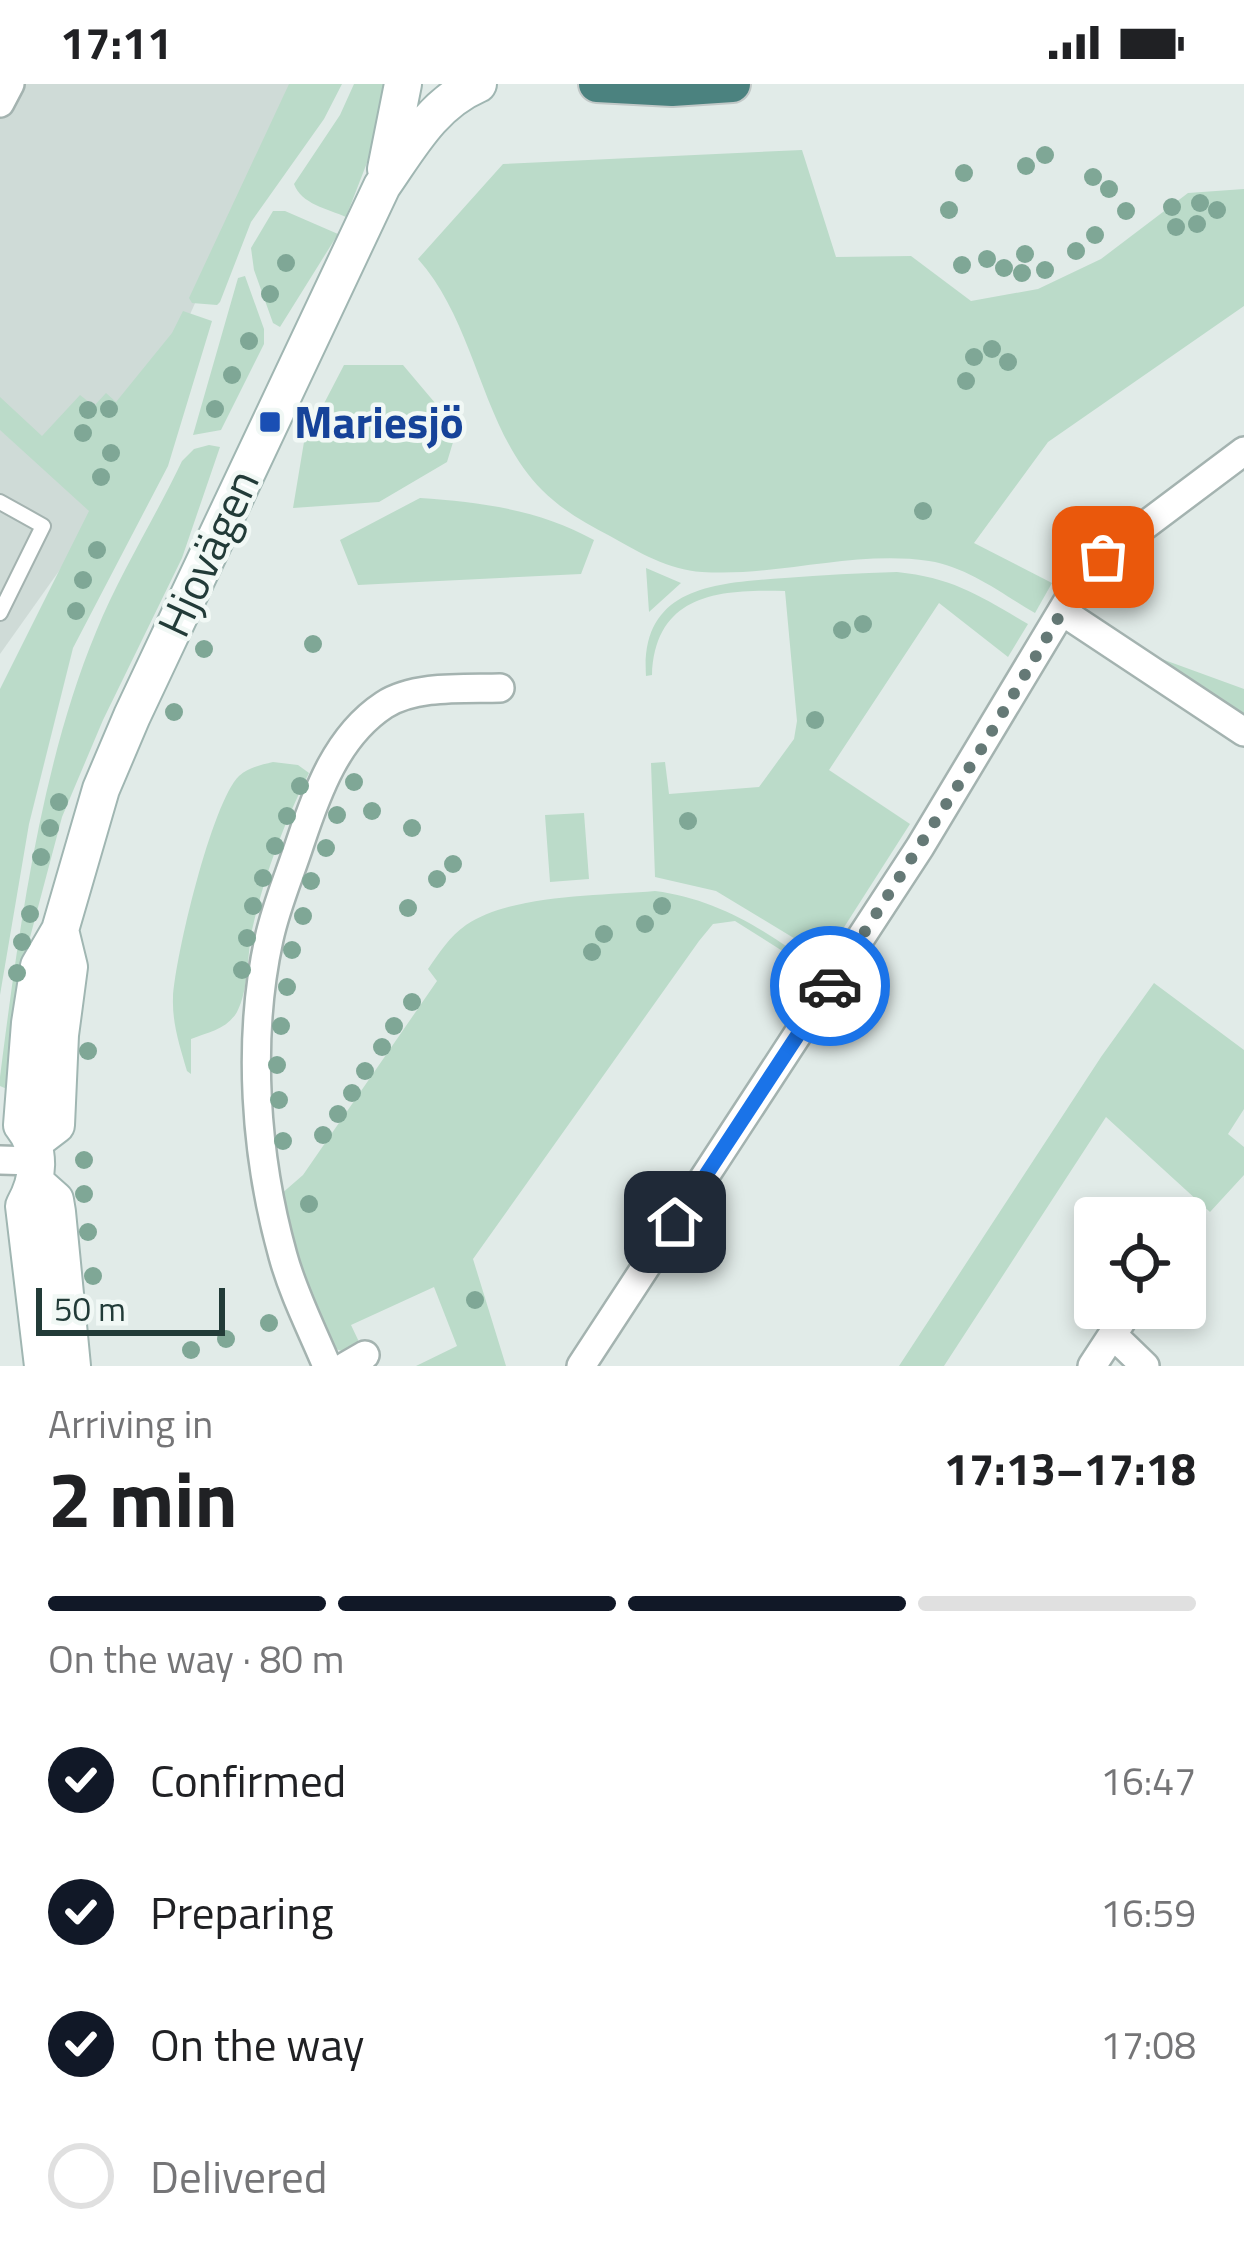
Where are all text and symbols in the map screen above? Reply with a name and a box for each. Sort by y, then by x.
text: 17:11 [60,8,172,76]
place label: Mariesjö [294,387,464,455]
marker: Mariesjö [257,409,283,435]
street label: Hjovägen [139,458,275,647]
pin [1052,506,1154,608]
icon: bag [1070,524,1136,590]
courier [770,926,890,1046]
icon: car [797,953,863,1019]
pin [624,1171,726,1273]
icon: home [642,1189,708,1255]
map controls [1074,1197,1206,1329]
button: locate [1074,1197,1206,1329]
scale bar [36,1282,225,1335]
text: 50 m [54,1284,126,1334]
text: Arriving in [48,1394,213,1453]
text: 17:13–17:18 [944,1434,1196,1502]
text: 2 min [48,1439,238,1557]
text: On the way · 80 m [48,1629,344,1688]
text: Confirmed [150,1746,346,1814]
icon: check [48,1747,114,1813]
text: 16:47 [1100,1751,1196,1810]
text: Preparing [150,1878,334,1946]
icon: check [48,1879,114,1945]
text: 16:59 [1100,1883,1196,1942]
text: On the way [150,2010,364,2078]
icon: check [48,2011,114,2077]
text: 17:08 [1100,2015,1196,2074]
text: Delivered [150,2142,328,2210]

